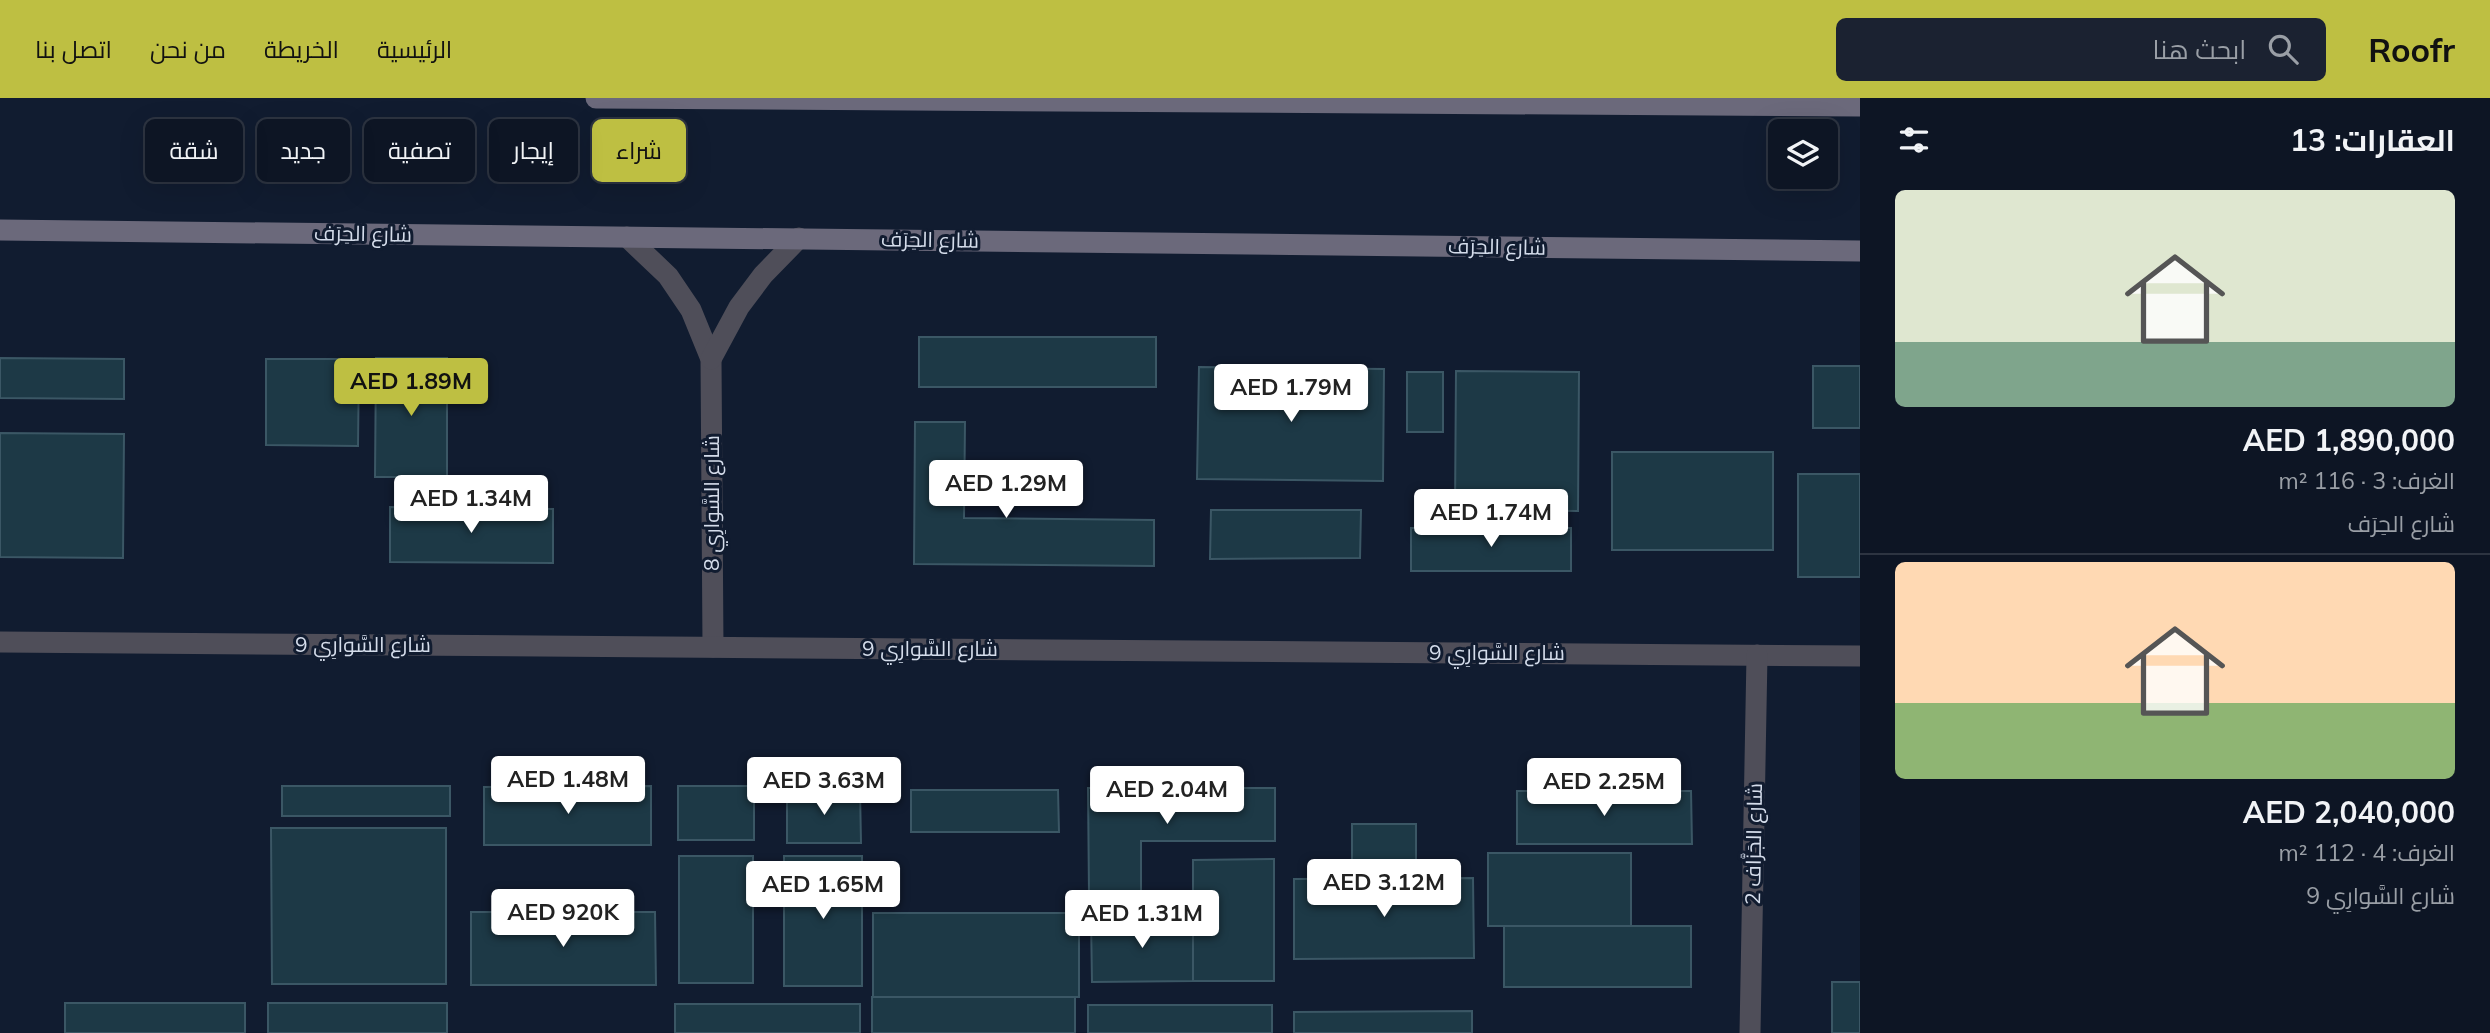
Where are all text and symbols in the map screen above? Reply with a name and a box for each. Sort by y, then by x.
search box [1836,18,2326,81]
text: Roofr [2368,29,2455,70]
icon: search [2264,30,2302,68]
text: ابحث هنا [2153,33,2246,66]
text: اتصل بنا [35,34,112,64]
text: من نحن [150,34,226,64]
text: الخريطة [264,34,339,64]
text: الرئيسية [377,34,452,64]
chip: شقة [145,119,243,182]
chip: جديد [257,119,350,182]
chip: تصفية [364,119,475,182]
chip: إيجار [489,119,578,182]
chip: شراء [592,119,686,182]
map controls [1768,119,1838,189]
button: layers [1768,119,1838,189]
icon: filters [1895,121,1933,159]
text: العقارات: 13 [2290,121,2455,159]
street label: شارع الحِرَف [314,219,412,249]
street label: شارع الحِرَف [881,225,979,255]
street label: شارع الحِرَف [1448,232,1546,262]
icon: home [2112,236,2238,362]
pin: AED 1.89M [331,358,491,418]
pin: AED 1.79M [1211,364,1371,424]
text: AED 1.89M [350,366,472,395]
text: AED 1.79M [1230,372,1352,401]
text: AED 1,890,000 [2243,421,2455,459]
street label: شارع السَّوارِي 8 [698,435,728,571]
pin: AED 1.29M [926,460,1086,520]
text: الغرف: 3 · 116 m² [2278,466,2455,495]
text: AED 1.29M [945,468,1067,497]
pin: AED 1.34M [391,476,551,535]
text: AED 1.34M [410,483,532,512]
pin: AED 1.74M [1411,490,1571,549]
text: AED 1.74M [1430,497,1552,526]
text: شارع الحِرَف [2347,509,2455,538]
icon: home [2112,608,2238,734]
street label: شارع السَّوارِي 9 [295,631,431,661]
street label: شارع السَّوارِي 9 [862,635,998,665]
street label: شارع السَّوارِي 9 [1429,639,1565,669]
pin: AED 1.48M [488,756,648,816]
pin: AED 3.63M [744,758,904,817]
pin: AED 2.25M [1524,758,1684,818]
text: AED 1.48M [507,764,629,793]
text: AED 3.63M [763,765,885,794]
pin: AED 2.04M [1087,766,1247,826]
text: AED 2.25M [1543,766,1665,795]
text: AED 2.04M [1106,774,1228,803]
street label: شارع الجَزَّاف 2 [1739,783,1769,905]
text: AED 2,040,000 [2243,793,2455,831]
text: الغرف: 4 · 112 m² [2278,838,2455,867]
pin: AED 3.12M [1304,860,1464,919]
pin: AED 1.65M [743,862,903,921]
text: AED 3.12M [1323,867,1445,896]
text: AED 1.65M [762,869,884,898]
text: شارع السَّوارِي 9 [2306,881,2455,910]
pin: AED 920K [491,890,635,949]
pin: AED 1.31M [1062,890,1222,950]
text: AED 920K [507,897,619,926]
text: AED 1.31M [1081,898,1203,927]

